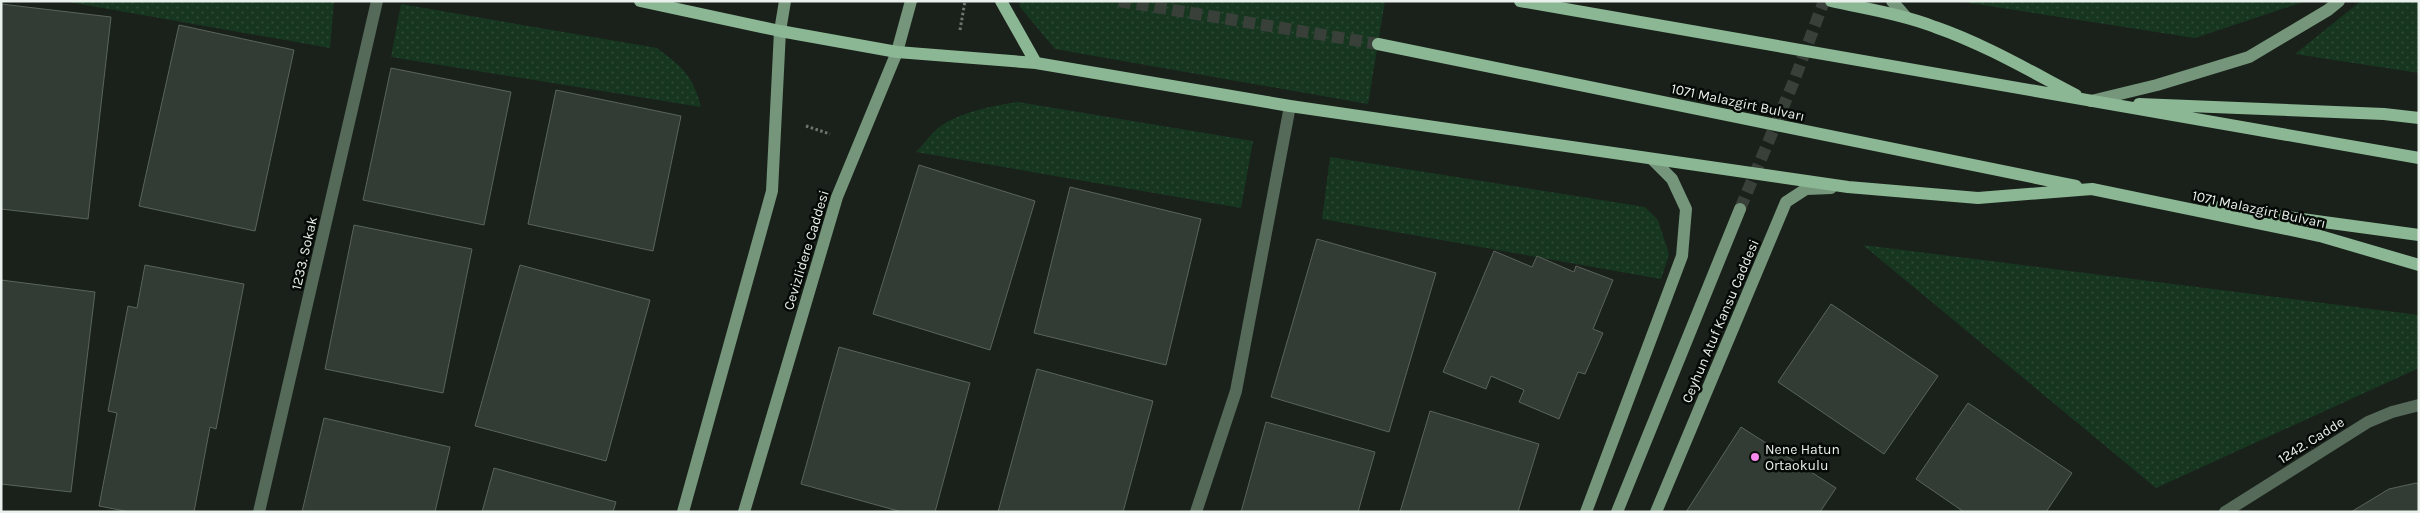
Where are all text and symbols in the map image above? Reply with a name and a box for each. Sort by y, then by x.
street label: 1071 Malazgirt Bulvarı [1670,80,1806,125]
street label: 1071 Malazgirt Bulvarı [2191,187,2327,232]
street label: Cevizlidere Caddesi [780,188,833,312]
street label: 1233. Sokak [288,215,321,291]
street label: Ceyhun Atuf Kansu Caddesi [1678,237,1763,406]
street label: 1242. Cadde [2275,413,2347,467]
place label: Nene Hatun Ortaokulu [1765,441,1840,474]
marker: Nene Hatun Ortaokulu [1749,451,1761,463]

